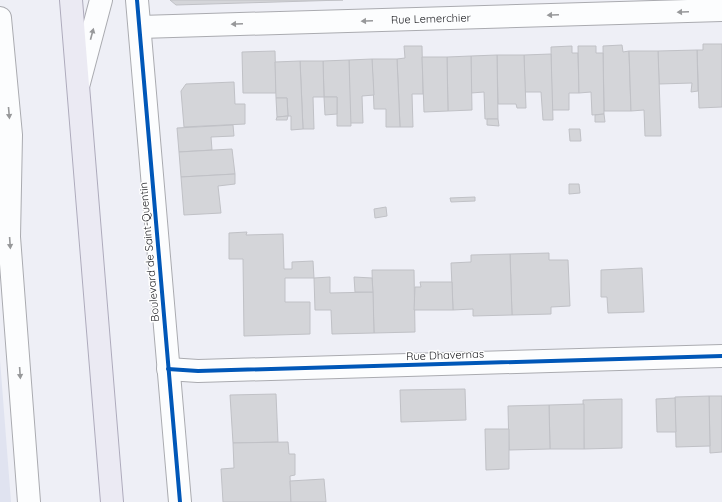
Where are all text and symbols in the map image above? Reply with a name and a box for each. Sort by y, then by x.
one-way arrow [677,8,689,15]
street label: Rue Lemerchier [391,10,472,27]
one-way arrow [547,12,559,19]
one-way arrow [361,17,373,24]
one-way arrow [231,21,243,28]
one-way arrow [89,28,95,41]
one-way arrow [5,107,12,119]
street label: Boulevard de Saint-Quentin [136,182,162,322]
one-way arrow [6,237,13,249]
street label: Rue Dhavernas [406,347,484,363]
one-way arrow [16,367,23,379]

